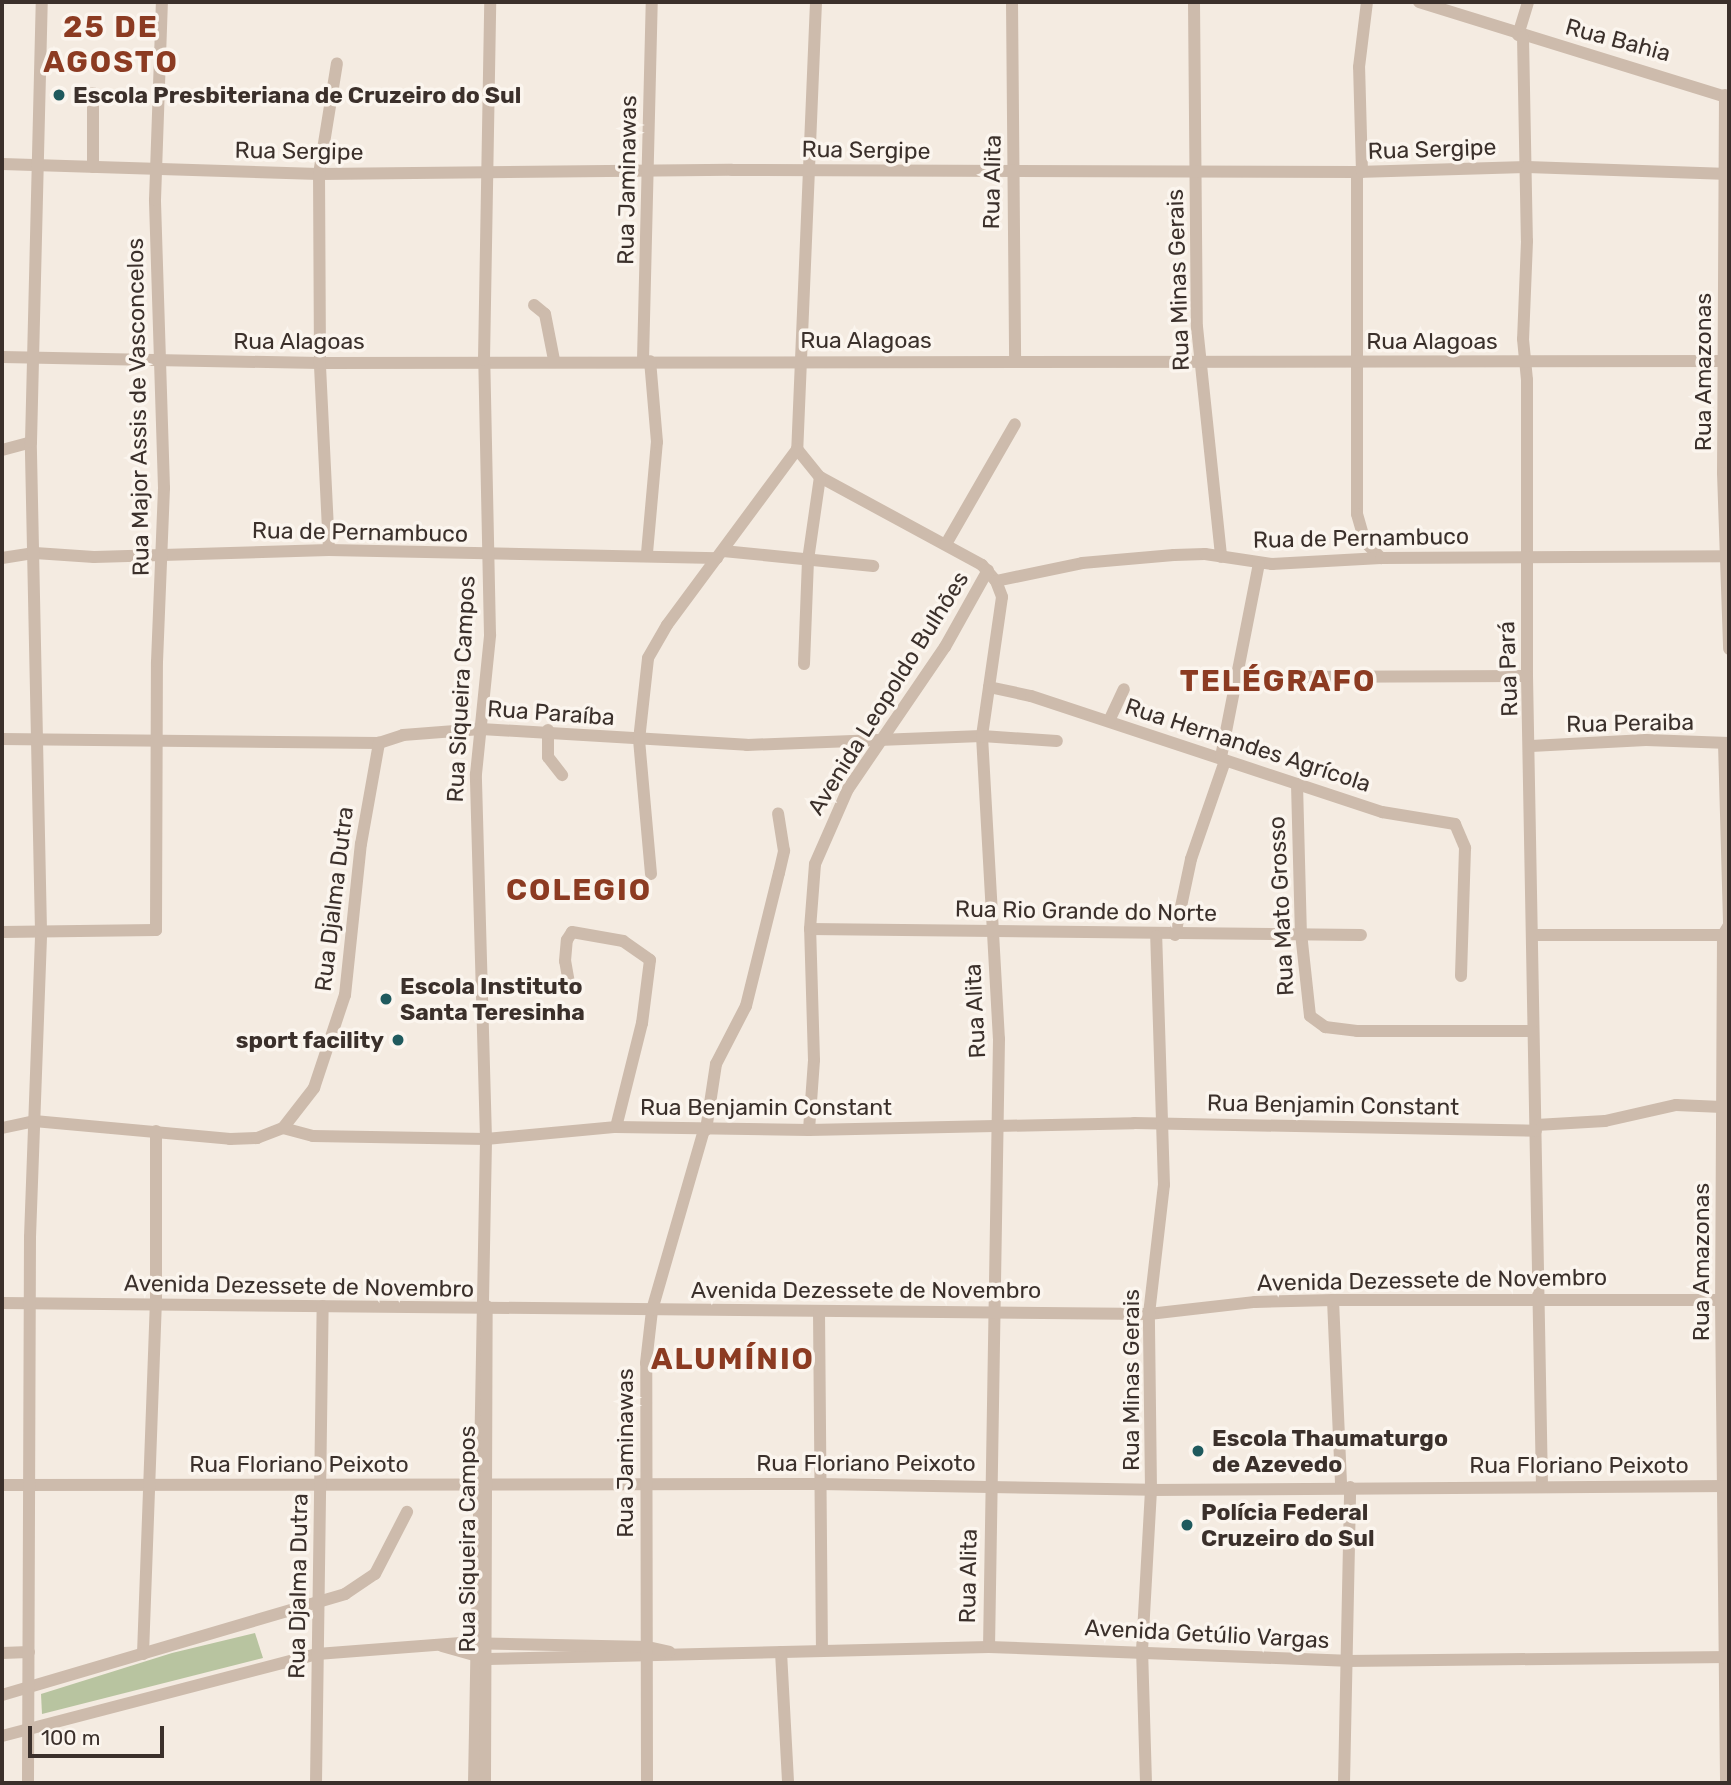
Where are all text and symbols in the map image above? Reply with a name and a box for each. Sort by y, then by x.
district label: 25 DE AGOSTO [44,9,178,79]
street label: Rua Bahia [1562,13,1674,67]
place label: Escola Presbiteriana de Cruzeiro do Sul [73,81,521,109]
marker: Escola Presbiteriana de Cruzeiro do Sul [51,87,67,103]
street label: Rua Jaminawas [612,95,642,265]
street label: Rua Sergipe [1367,133,1497,165]
street label: Rua Alita [977,134,1007,230]
street label: Rua Sergipe [801,135,931,165]
street label: Rua Sergipe [234,136,364,166]
street label: Rua Minas Gerais [1161,188,1195,372]
street label: Rua Major Assis de Vasconcelos [121,237,155,577]
street label: Rua Amazonas [1689,293,1717,451]
street label: Rua Alagoas [800,326,932,354]
street label: Rua Alagoas [233,327,365,355]
street label: Rua Alagoas [1366,327,1498,355]
street label: Rua de Pernambuco [252,516,468,548]
street label: Rua de Pernambuco [1253,522,1469,554]
street label: Avenida Leopoldo Bulhões [802,566,974,820]
street label: Rua Siqueira Campos [441,575,481,803]
street label: Rua Pará [1493,621,1523,717]
district label: TELÉGRAFO [1181,663,1375,699]
street label: Rua Hernandes Agrícola [1121,692,1375,798]
street label: Rua Paraíba [486,695,616,731]
street label: Rua Peraiba [1566,708,1694,738]
street label: Rua Djalma Dutra [309,805,359,993]
street label: Rua Mato Grosso [1263,815,1299,997]
district label: COLEGIO [507,872,651,908]
street label: Rua Rio Grande do Norte [955,895,1217,927]
street label: Rua Alita [959,963,991,1059]
place label: Escola Instituto Santa Teresinha [400,972,585,1026]
marker: Escola Instituto Santa Teresinha [378,991,394,1007]
place label: sport facility [235,1026,384,1054]
marker: sport facility [390,1032,406,1048]
street label: Rua Benjamin Constant [1207,1089,1459,1121]
street label: Rua Benjamin Constant [640,1093,892,1121]
street label: Rua Amazonas [1687,1183,1715,1341]
street label: Avenida Dezessete de Novembro [1257,1263,1607,1297]
street label: Avenida Dezessete de Novembro [124,1269,474,1303]
street label: Avenida Dezessete de Novembro [691,1276,1041,1304]
street label: Rua Minas Gerais [1117,1289,1145,1471]
district label: ALUMÍNIO [652,1341,814,1377]
street label: Rua Jaminawas [611,1368,639,1538]
place label: Escola Thaumaturgo de Azevedo [1212,1424,1448,1478]
street label: Rua Siqueira Campos [453,1425,481,1653]
marker: Escola Thaumaturgo de Azevedo [1190,1443,1206,1459]
street label: Rua Floriano Peixoto [756,1449,976,1477]
street label: Rua Floriano Peixoto [189,1450,409,1478]
street label: Rua Floriano Peixoto [1469,1451,1689,1479]
street label: Rua Djalma Dutra [283,1493,313,1679]
place label: Polícia Federal Cruzeiro do Sul [1201,1498,1374,1552]
marker: Polícia Federal Cruzeiro do Sul [1179,1517,1195,1533]
street label: Rua Alita [953,1528,983,1624]
street label: Avenida Getúlio Vargas [1084,1614,1330,1654]
scale bar [32,1712,168,1756]
text: 100 m [41,1725,100,1750]

